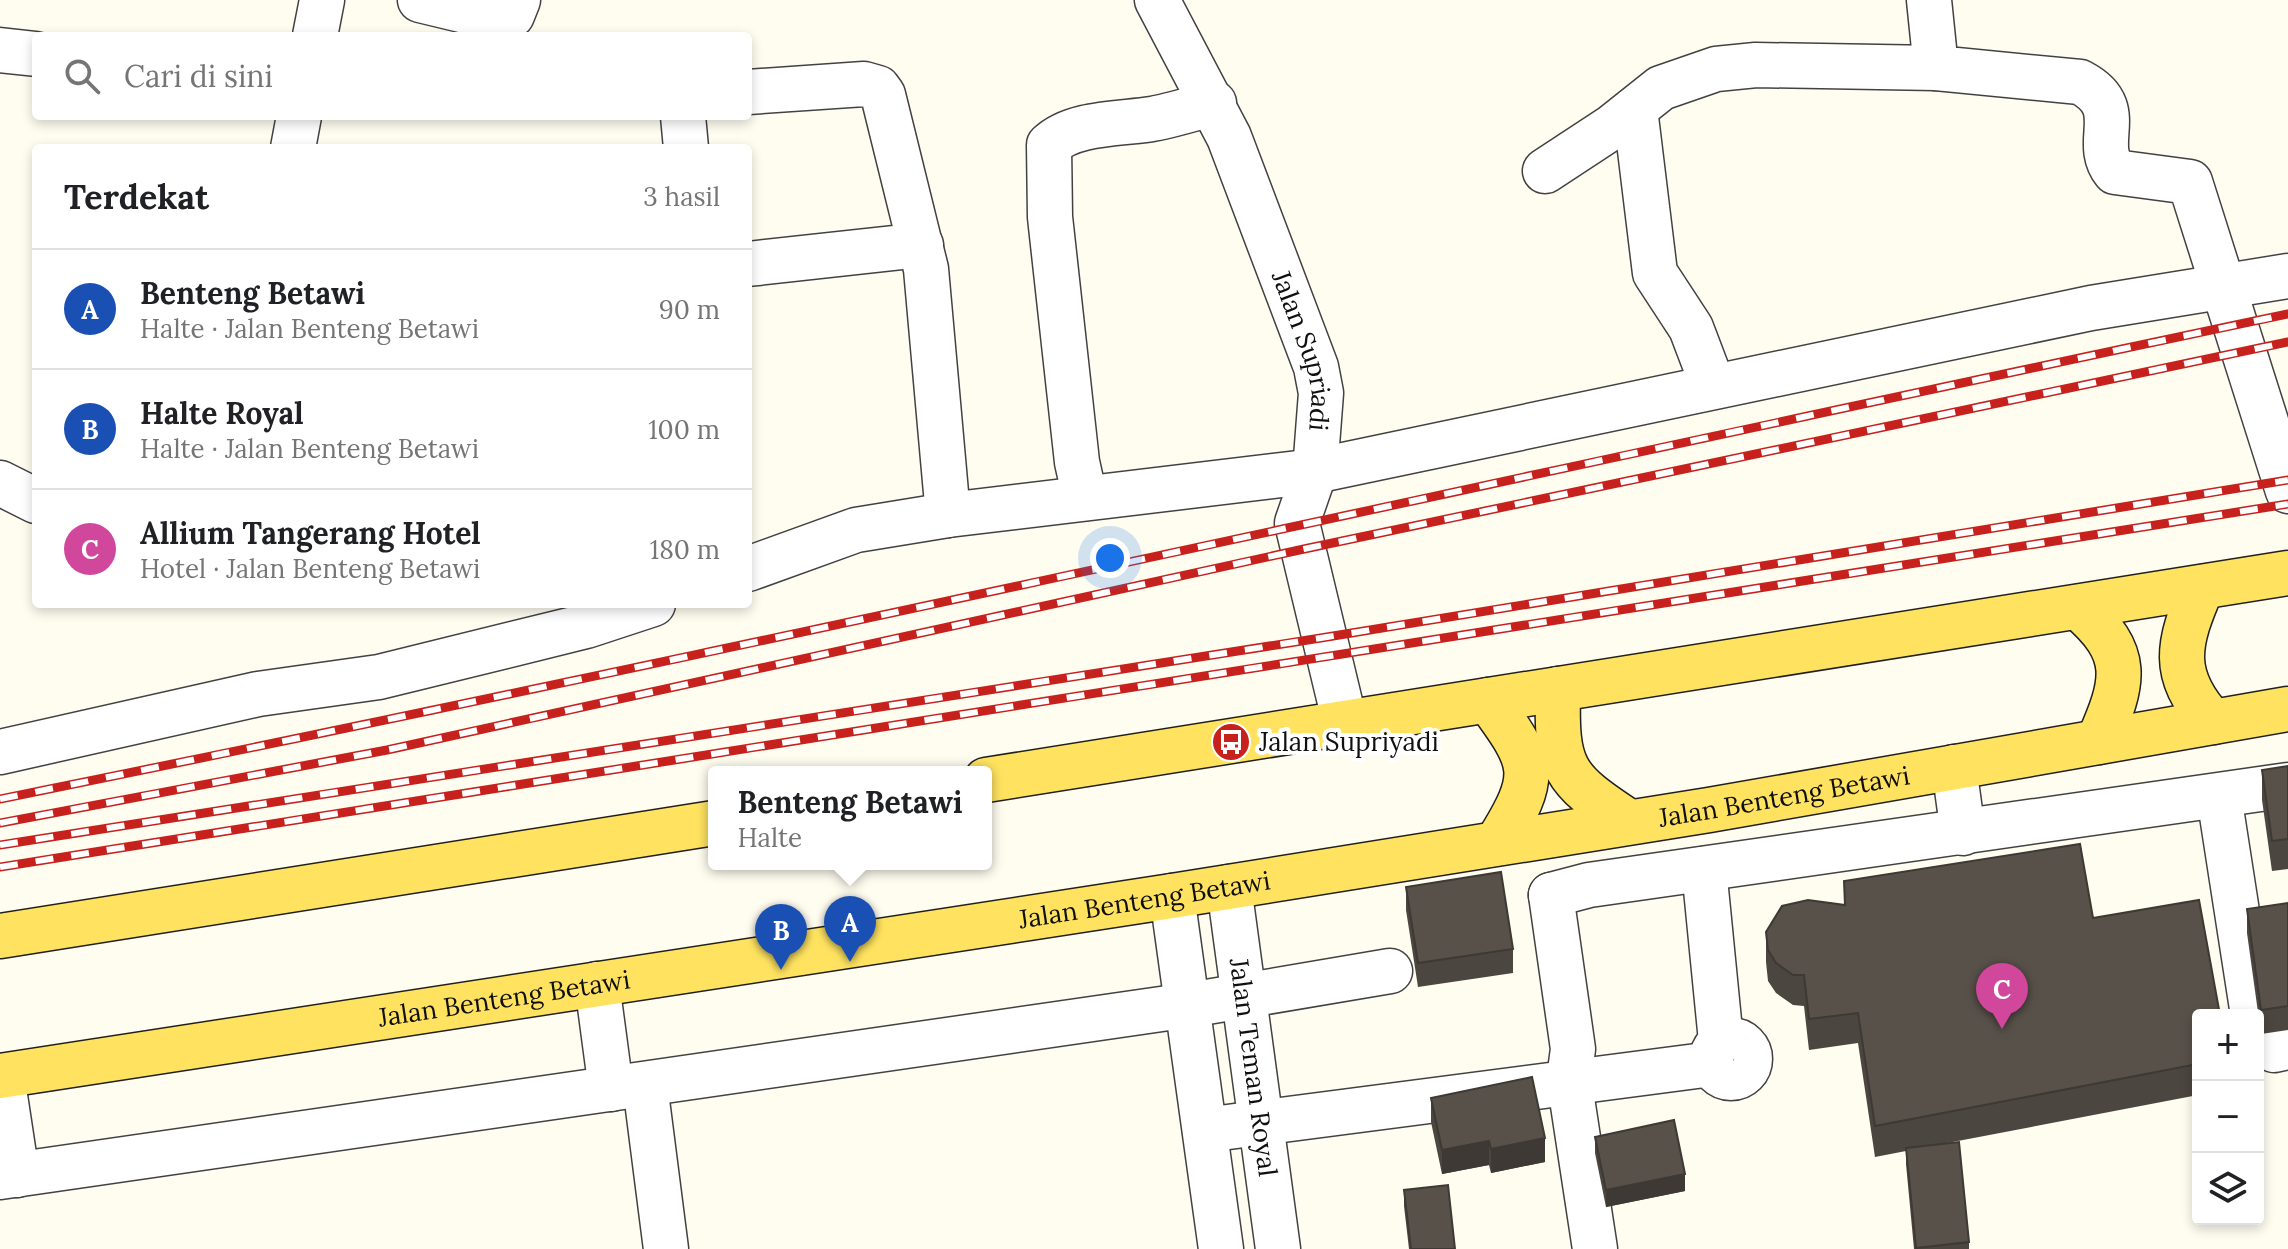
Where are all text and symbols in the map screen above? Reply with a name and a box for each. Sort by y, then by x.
search box [32,32,752,120]
icon: search [60,54,104,98]
text: Cari di sini [124,57,273,95]
text: Terdekat [64,175,209,218]
text: 3 hasil [643,180,720,213]
street label: Jalan Supriadi [1265,265,1338,432]
text: Benteng Betawi [140,274,365,312]
text: A [81,293,99,326]
text: 90 m [659,293,720,326]
text: Halte · Jalan Benteng Betawi [140,312,479,345]
text: Halte Royal [140,394,304,432]
text: B [81,413,99,446]
text: 100 m [648,413,720,446]
text: Halte · Jalan Benteng Betawi [140,432,479,465]
text: Allium Tangerang Hotel [140,514,481,552]
text: C [81,533,99,566]
text: 180 m [650,533,720,566]
your location [1090,538,1130,578]
text: Hotel · Jalan Benteng Betawi [140,552,480,585]
bus stop icon: Jalan Supriyadi [1210,721,1252,763]
place label: Jalan Supriyadi [1258,725,1439,758]
street label: Jalan Benteng Betawi [1655,758,1912,834]
popup [708,766,992,870]
text: Benteng Betawi [737,783,963,821]
text: Halte [737,821,802,854]
street label: Jalan Benteng Betawi [1015,863,1273,935]
pin: A [824,896,876,962]
pin: B [755,904,807,970]
street label: Jalan Teman Royal [1223,955,1285,1179]
street label: Jalan Benteng Betawi [375,962,632,1034]
pin: C [1976,963,2028,1029]
map controls [2192,1009,2264,1225]
button: + [2192,1009,2264,1081]
button: − [2192,1081,2264,1153]
button: layers [2192,1153,2264,1225]

